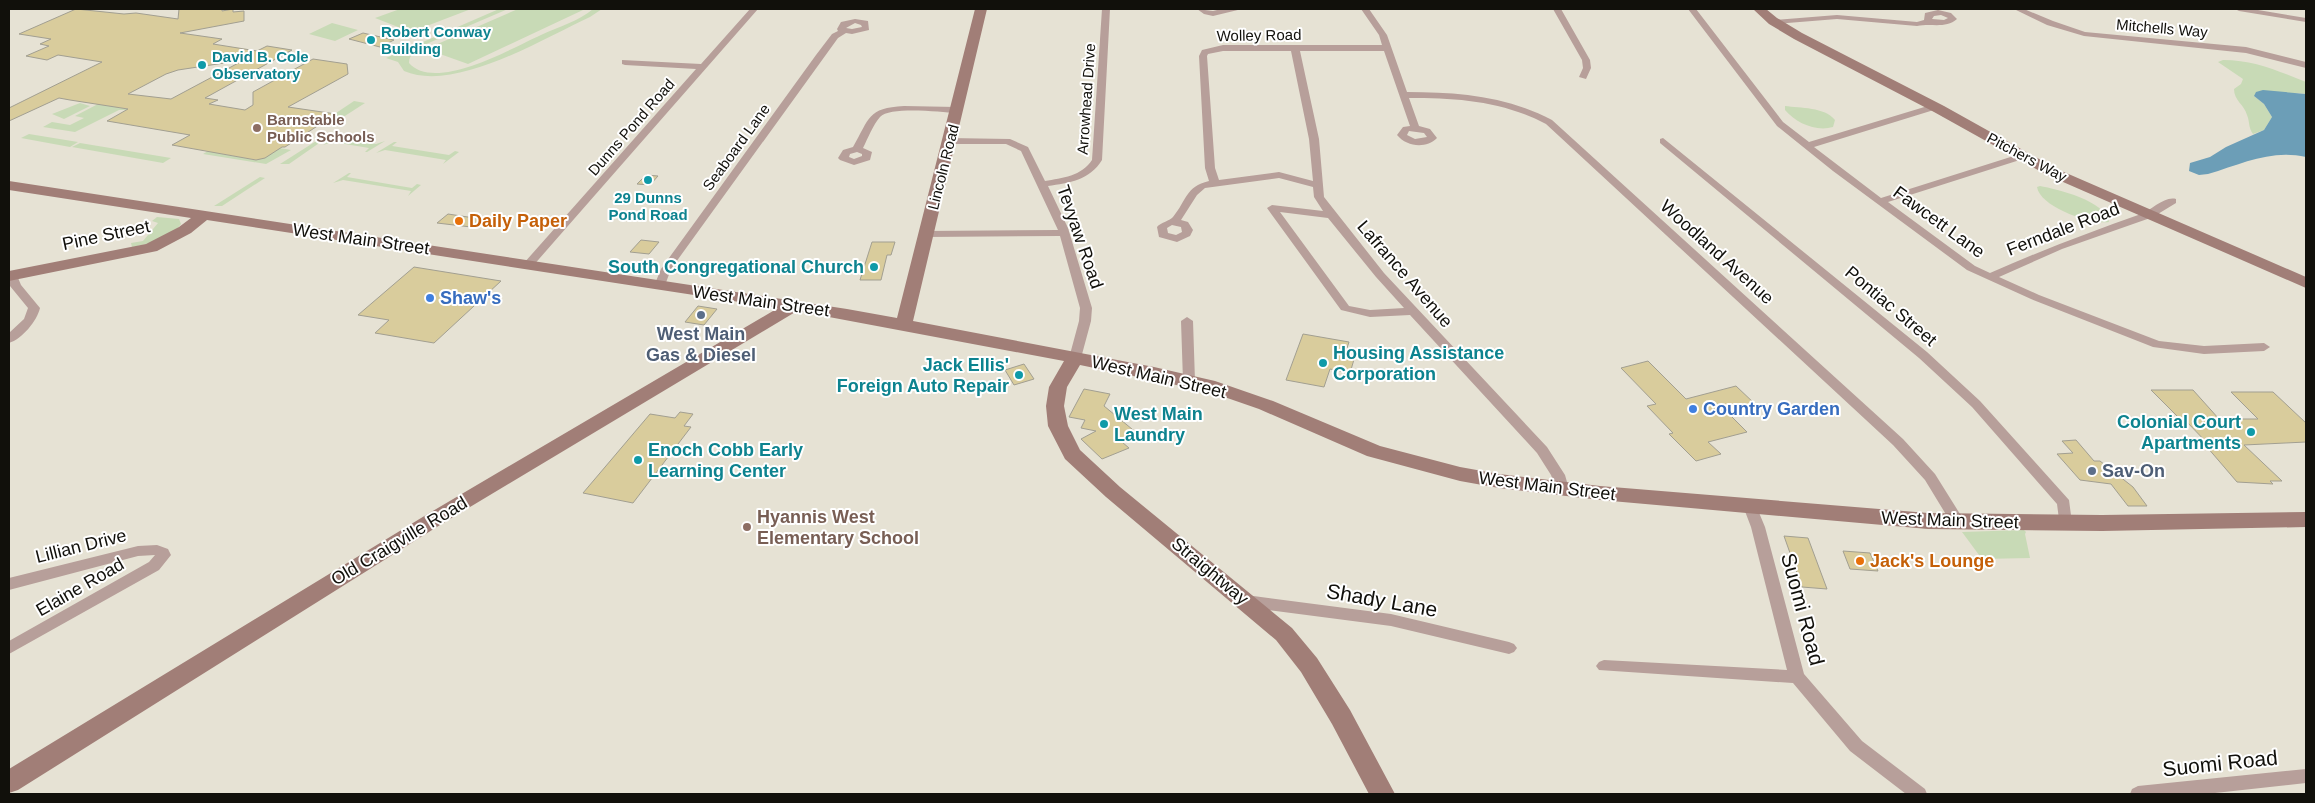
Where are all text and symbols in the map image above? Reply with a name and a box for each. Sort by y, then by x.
street label: Mitchells Way [2115,16,2209,41]
place label: Robert Conway Building [381,23,492,57]
street label: Wolley Road [1216,26,1302,44]
marker: Robert Conway Building [365,34,377,46]
street label: Arrowhead Drive [1074,43,1098,155]
place label: David B. Cole Observatory [212,48,309,82]
marker: David B. Cole Observatory [196,59,208,71]
street label: Dunns Pond Road [584,75,678,179]
street label: Seaboard Lane [699,101,773,193]
place label: Barnstable Public Schools [267,111,375,145]
marker: Barnstable Public Schools [251,122,263,134]
street label: Lincoln Road [924,122,962,212]
street label: Pitchers Way [1984,129,2070,185]
marker: 29 Dunns Pond Road [642,174,654,186]
street label: Fawcett Lane [1889,182,1989,262]
street label: Tevyaw Road [1053,183,1107,291]
place label: 29 Dunns Pond Road [608,189,688,223]
street label: Woodland Avenue [1656,196,1778,308]
street label: Ferndale Road [2004,198,2122,260]
place label: Daily Paper [469,211,567,231]
marker: Daily Paper [453,215,465,227]
street label: Pine Street [60,216,152,254]
street label: Lafrance Avenue [1353,217,1457,331]
street label: West Main Street [291,220,431,258]
place label: South Congregational Church [608,257,864,277]
marker: South Congregational Church [868,261,880,273]
street label: Pontiac Street [1841,262,1941,350]
street label: West Main Street [691,282,831,320]
place label: Shaw's [440,288,501,308]
marker: Shaw's [424,292,436,304]
marker: West Main Gas & Diesel [695,309,707,321]
place label: West Main Gas & Diesel [646,324,756,365]
place label: Housing Assistance Corporation [1333,343,1504,384]
street label: West Main Street [1090,352,1228,402]
place label: Jack Ellis' Foreign Auto Repair [837,355,1009,396]
marker: Housing Assistance Corporation [1317,357,1329,369]
marker: Jack Ellis' Foreign Auto Repair [1013,369,1025,381]
place label: Country Garden [1703,399,1840,419]
marker: Country Garden [1687,403,1699,415]
place label: West Main Laundry [1114,404,1203,445]
place label: Colonial Court Apartments [2117,412,2241,453]
marker: West Main Laundry [1098,418,1110,430]
marker: Colonial Court Apartments [2245,426,2257,438]
place label: Enoch Cobb Early Learning Center [648,440,803,481]
marker: Enoch Cobb Early Learning Center [632,454,644,466]
place label: Sav-On [2102,461,2165,481]
marker: Sav-On [2086,465,2098,477]
street label: West Main Street [1477,468,1617,504]
street label: Old Craigville Road [327,492,471,590]
place label: Hyannis West Elementary School [757,507,919,548]
street label: West Main Street [1881,508,2019,532]
marker: Hyannis West Elementary School [741,521,753,533]
street label: Lillian Drive [33,525,129,567]
street label: Straightway [1168,533,1252,609]
street label: Suomi Road [1777,550,1829,668]
place label: Jack's Lounge [1870,551,1994,571]
street label: Elaine Road [33,554,127,620]
marker: Jack's Lounge [1854,555,1866,567]
street label: Shady Lane [1325,579,1439,621]
street label: Suomi Road [2161,746,2279,780]

